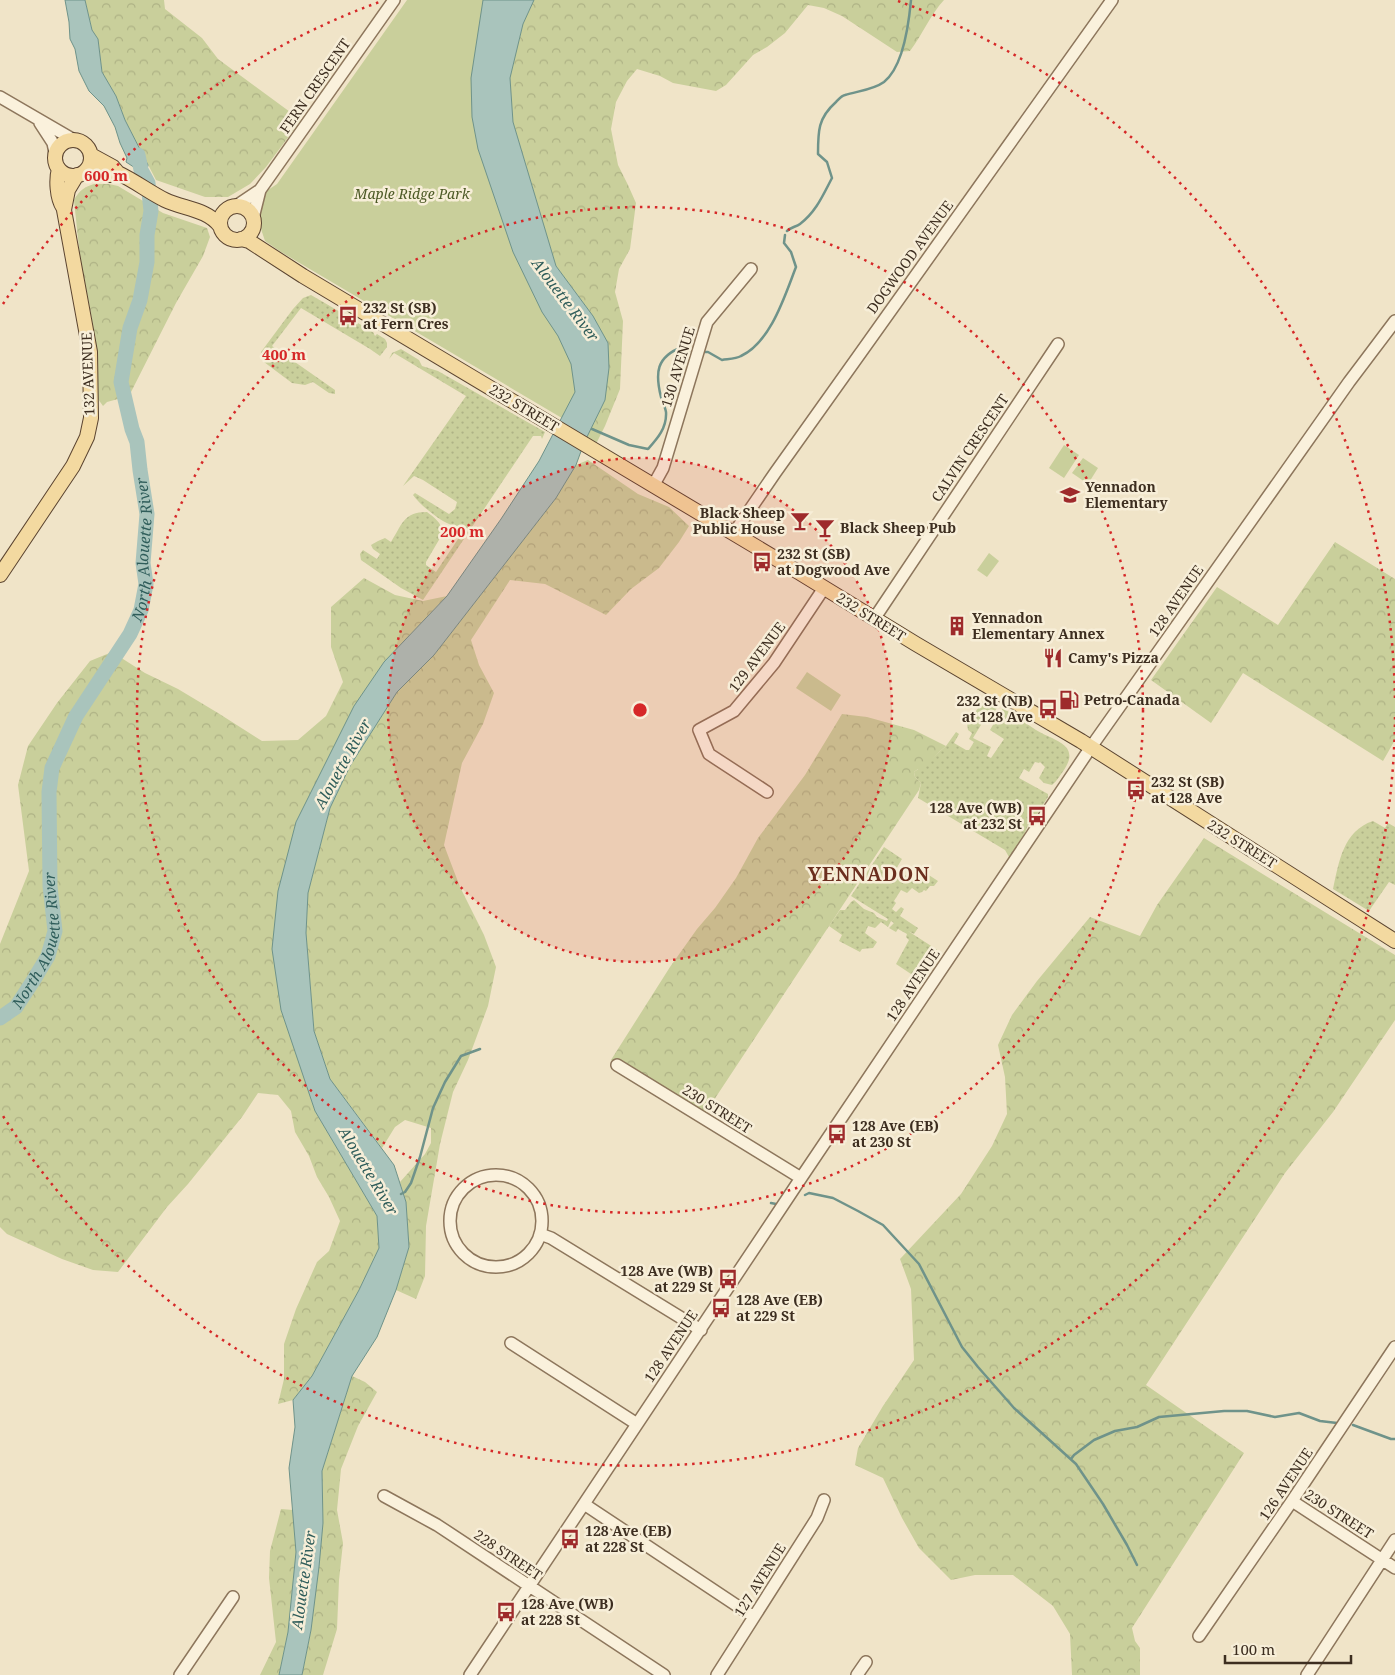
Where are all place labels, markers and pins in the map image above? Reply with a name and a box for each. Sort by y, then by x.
place label: 232 St (SB) at Fern Cres [363,298,449,333]
bus stop icon: 232 St (SB) at Fern Cres [337,305,359,327]
place label: Yennadon Elementary [1085,477,1169,512]
school or university icon: Yennadon Elementary [1059,484,1081,506]
place label: Black Sheep Public House [693,503,785,538]
bar icon: Black Sheep Public House [789,510,811,532]
bar icon: Black Sheep Pub [814,517,836,539]
place label: Black Sheep Pub [840,518,956,537]
place label: 232 St (SB) at Dogwood Ave [777,544,890,579]
bus stop icon: 232 St (SB) at Dogwood Ave [751,551,773,573]
place label: Yennadon Elementary Annex [972,608,1105,643]
building icon: Yennadon Elementary Annex [946,615,968,637]
restaurant icon: Camy's Pizza [1042,647,1064,669]
place label: Camy's Pizza [1068,648,1159,667]
fuel station icon: Petro-Canada [1058,689,1080,711]
place label: Petro-Canada [1084,690,1180,709]
place label: 232 St (NB) at 128 Ave [957,691,1033,726]
bus stop icon: 232 St (NB) at 128 Ave [1037,698,1059,720]
centre of rings [631,701,649,719]
place label: 232 St (SB) at 128 Ave [1151,772,1225,807]
bus stop icon: 232 St (SB) at 128 Ave [1125,779,1147,801]
place label: 128 Ave (WB) at 232 St [929,798,1022,833]
bus stop icon: 128 Ave (WB) at 232 St [1026,805,1048,827]
place label: 128 Ave (EB) at 230 St [852,1116,939,1151]
bus stop icon: 128 Ave (EB) at 230 St [826,1123,848,1145]
place label: 128 Ave (WB) at 229 St [620,1261,713,1296]
bus stop icon: 128 Ave (WB) at 229 St [717,1268,739,1290]
place label: 128 Ave (EB) at 229 St [736,1290,823,1325]
bus stop icon: 128 Ave (EB) at 229 St [710,1297,732,1319]
place label: 128 Ave (EB) at 228 St [585,1521,672,1556]
bus stop icon: 128 Ave (EB) at 228 St [559,1528,581,1550]
place label: 128 Ave (WB) at 228 St [521,1594,614,1629]
bus stop icon: 128 Ave (WB) at 228 St [495,1601,517,1623]

